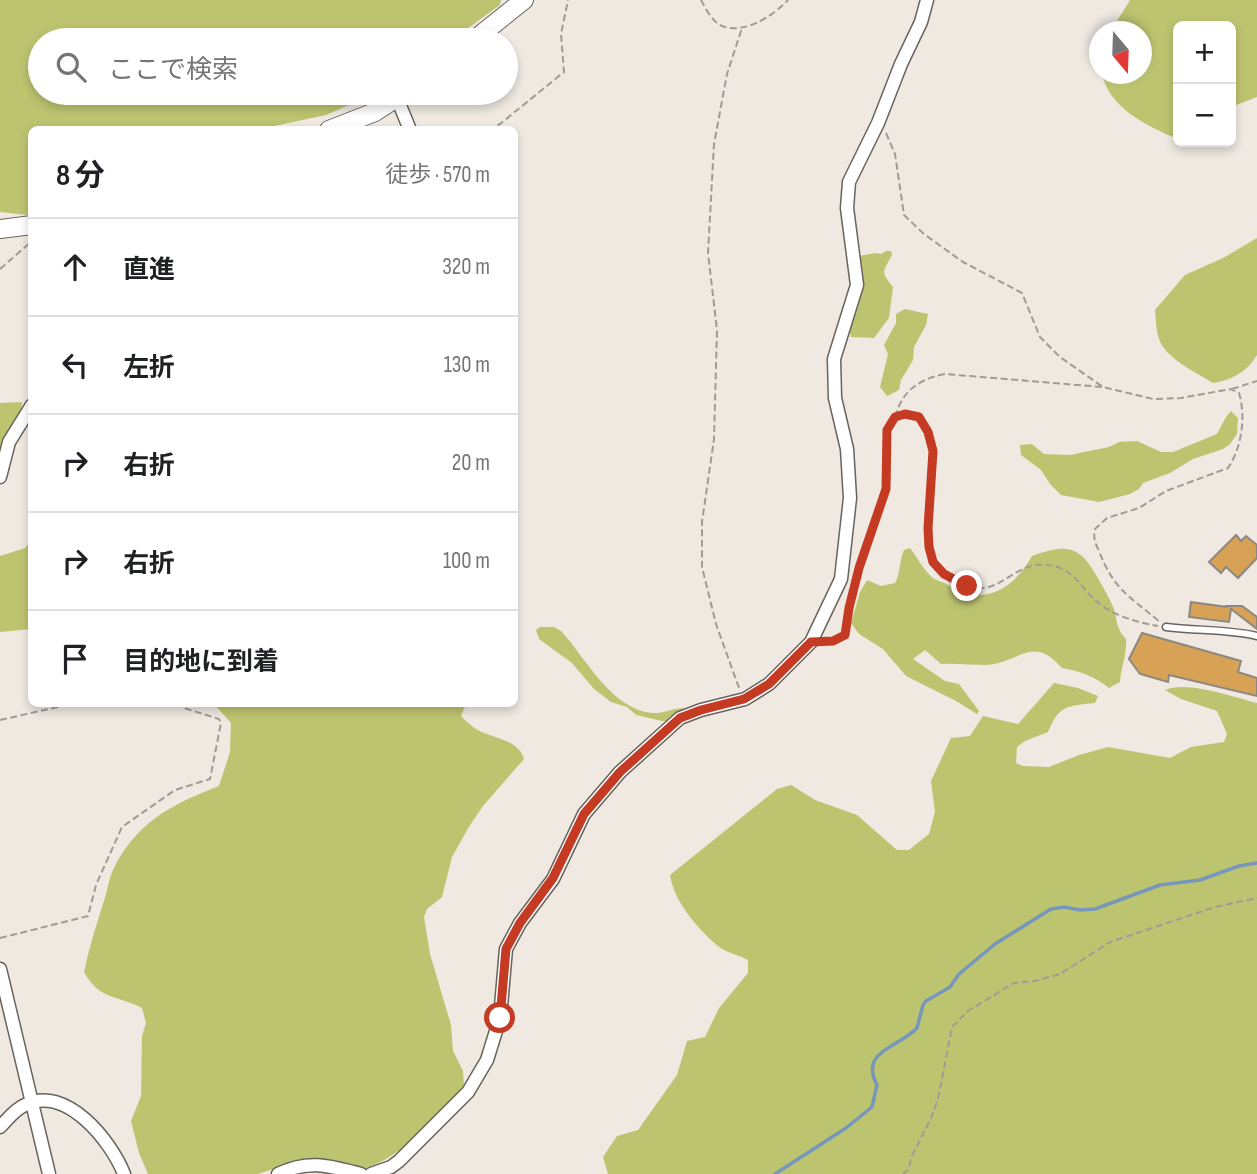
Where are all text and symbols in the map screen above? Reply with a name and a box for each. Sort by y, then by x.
north arrow [1089,21,1152,84]
map controls [1173,21,1236,147]
button: + [1173,21,1236,84]
search box [28,28,518,105]
icon: search [52,48,90,86]
text: ここで検索 [108,55,238,86]
button: − [1173,84,1236,147]
text: 8 分 [56,158,105,194]
text: 徒歩 · 570 m [385,161,490,189]
icon: ahead [56,248,94,286]
text: 320 m [442,253,490,281]
text: 直進 [123,255,175,286]
icon: left [56,346,94,384]
text: 130 m [444,351,490,379]
text: 左折 [123,353,175,384]
icon: right [56,444,94,482]
text: 20 m [452,449,490,477]
text: 右折 [123,451,175,482]
icon: right [56,542,94,580]
text: 100 m [443,547,490,575]
text: 右折 [123,549,175,580]
route end [951,570,982,601]
icon: arrive [56,640,94,678]
text: 目的地に到着 [123,647,279,678]
route start [484,1002,515,1033]

